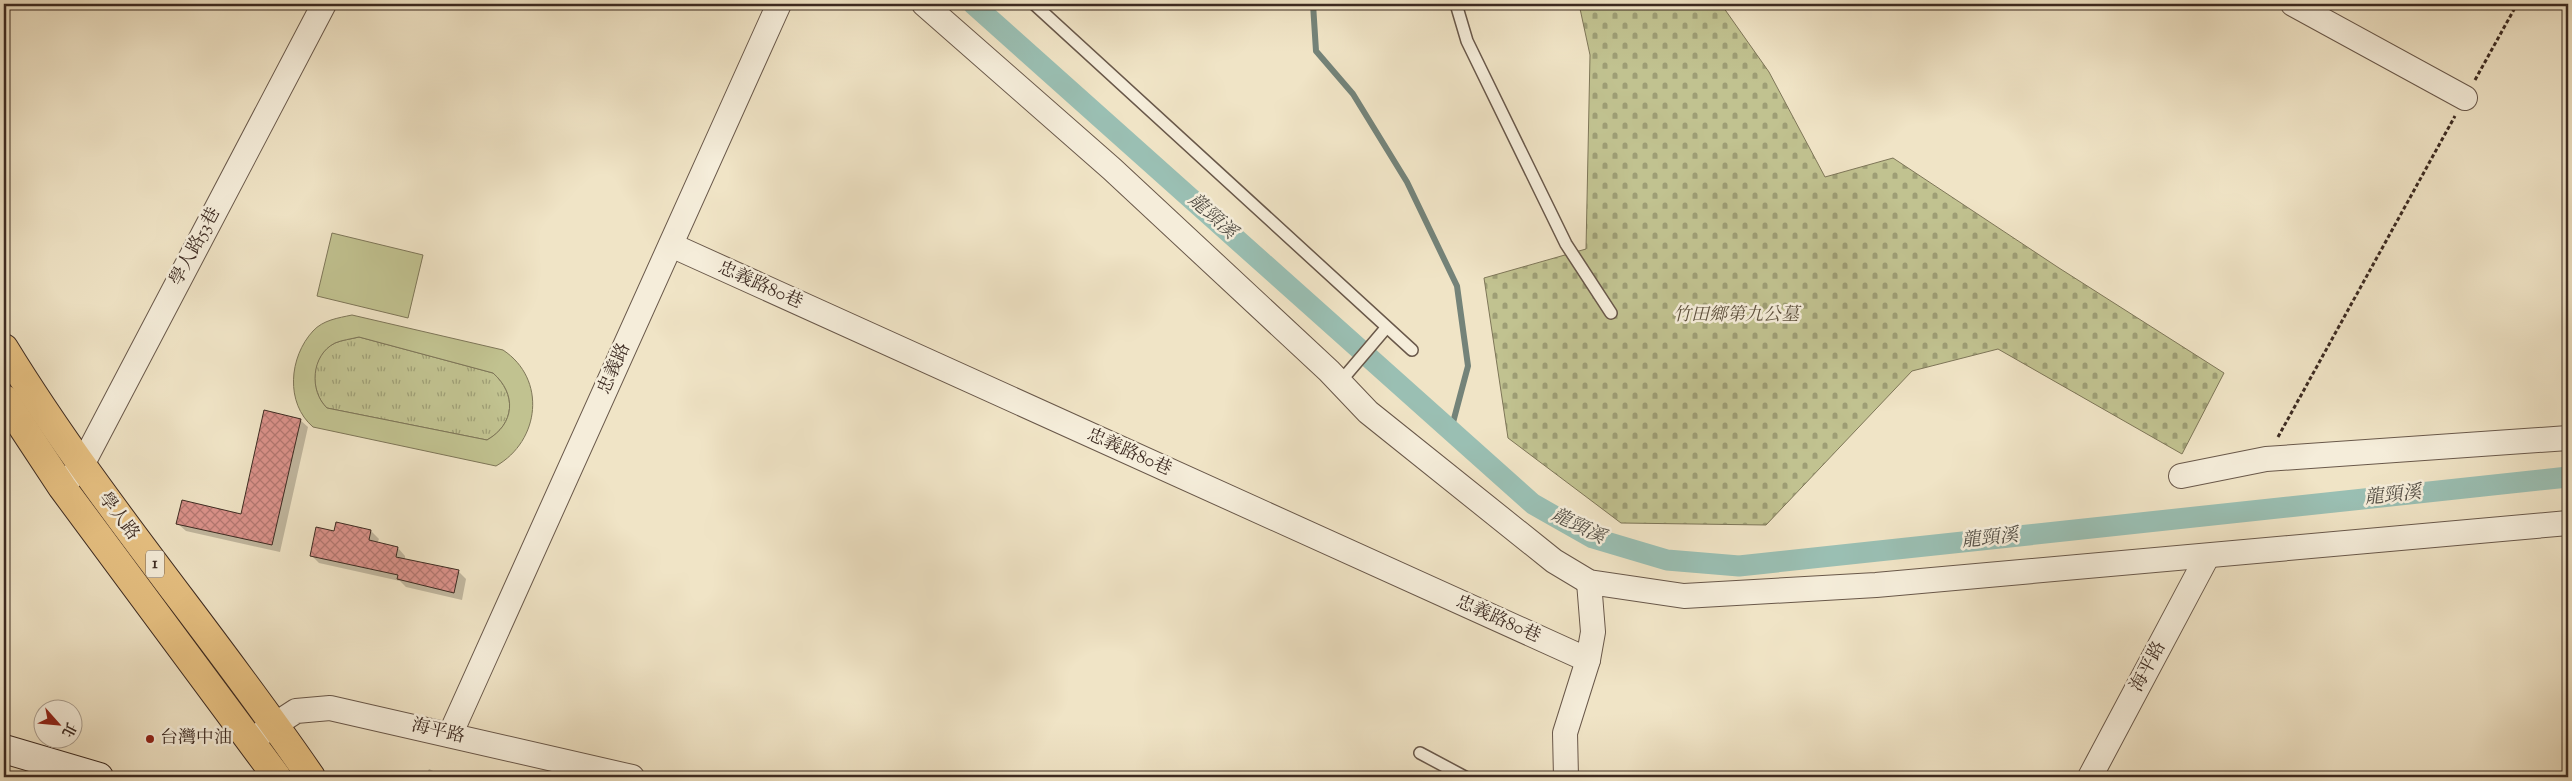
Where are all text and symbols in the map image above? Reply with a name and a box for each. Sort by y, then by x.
water label: 龍頸溪 [1182,188,1244,247]
street label: 學人路53巷 [164,203,228,291]
street label: 忠義路80巷 [713,256,807,316]
park label: 竹田鄉第九公墓 [1673,303,1802,329]
street label: 忠義路 [592,339,638,399]
street label: 忠義路80巷 [1082,423,1176,483]
water label: 龍頸溪 [2363,479,2425,512]
street label: 學人路 [91,488,145,546]
water label: 龍頸溪 [1546,502,1611,553]
water label: 龍頸溪 [1960,522,2022,555]
road number: 1 [146,550,164,578]
street label: 忠義路80巷 [1451,590,1545,650]
street label: 海平路 [2125,637,2173,697]
north arrow [32,698,82,748]
street label: 海平路 [409,713,467,751]
text: 北 [56,718,80,740]
place label: 台灣中油 [160,726,232,752]
marker: 台灣中油 [144,733,156,745]

